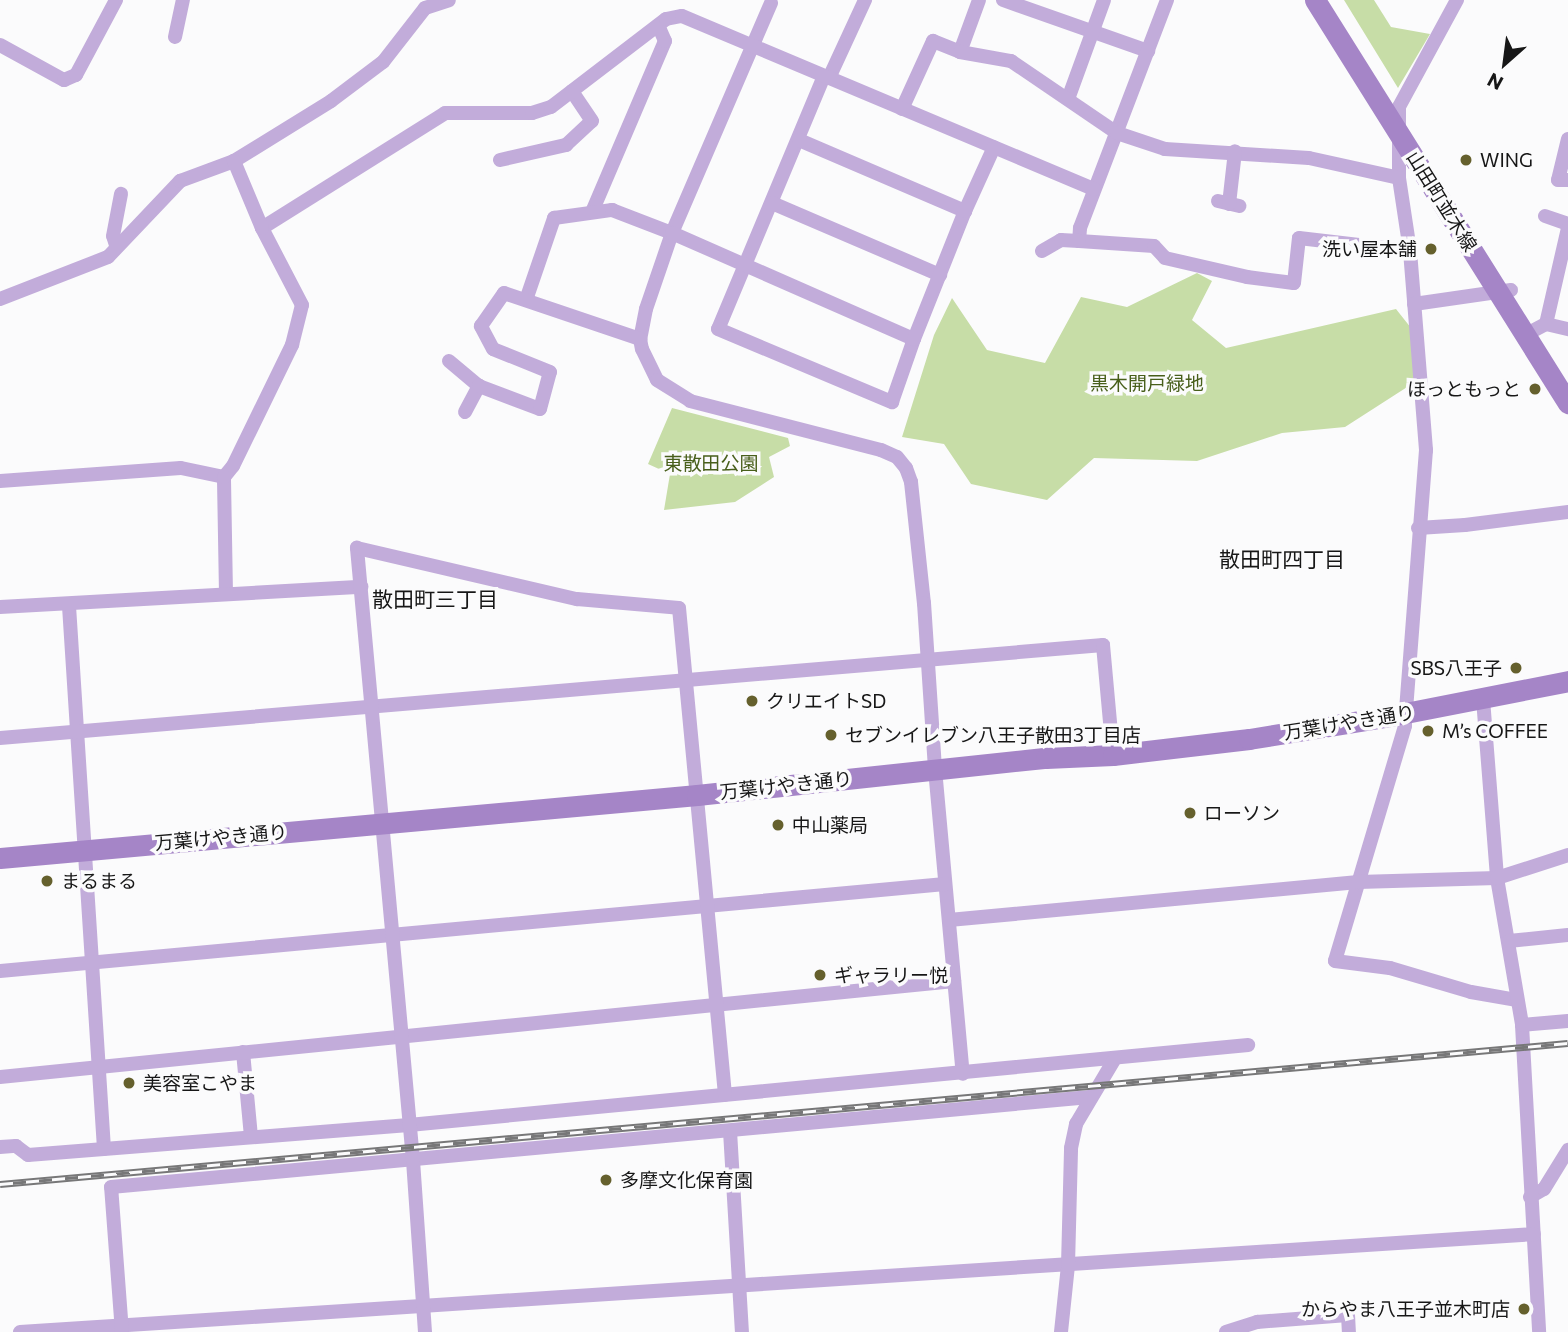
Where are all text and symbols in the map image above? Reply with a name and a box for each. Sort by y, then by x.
north arrow [1470,28,1540,98]
text: N [1483,68,1507,95]
street label: 山田町並木線 [1402,147,1482,255]
place label: WING [1480,149,1533,171]
marker: WING [1458,152,1474,168]
place label: 洗い屋本舗 [1322,238,1417,260]
marker: 洗い屋本舗 [1423,241,1439,257]
park label: 黒木開戸緑地 [1090,372,1204,394]
place label: ほっともっと [1407,378,1521,400]
marker: ほっともっと [1527,381,1543,397]
park label: 東散田公園 [664,452,758,474]
district label: 散田町四丁目 [1219,546,1345,572]
district label: 散田町三丁目 [372,586,498,612]
place label: SBS八王子 [1410,657,1502,679]
marker: SBS八王子 [1508,660,1524,676]
place label: クリエイトSD [766,690,886,712]
marker: クリエイトSD [744,693,760,709]
street label: 万葉けやき通り [1282,700,1416,744]
place label: M’s COFFEE [1442,720,1548,742]
marker: M’s COFFEE [1420,723,1436,739]
place label: セブンイレブン八王子散田3丁目店 [845,724,1141,746]
marker: セブンイレブン八王子散田3丁目店 [823,727,839,743]
street label: 万葉けやき通り [719,767,853,803]
place label: ローソン [1204,802,1280,824]
marker: ローソン [1182,805,1198,821]
place label: 中山薬局 [792,814,868,836]
marker: 中山薬局 [770,817,786,833]
street label: 万葉けやき通り [154,820,288,854]
place label: まるまる [61,870,137,892]
marker: まるまる [39,873,55,889]
place label: ギャラリー悦 [834,964,948,986]
marker: ギャラリー悦 [812,967,828,983]
place label: 美容室こやま [143,1072,257,1094]
marker: 美容室こやま [121,1075,137,1091]
place label: 多摩文化保育園 [620,1169,753,1191]
marker: 多摩文化保育園 [598,1172,614,1188]
place label: からやま八王子並木町店 [1301,1298,1510,1320]
marker: からやま八王子並木町店 [1516,1301,1532,1317]

